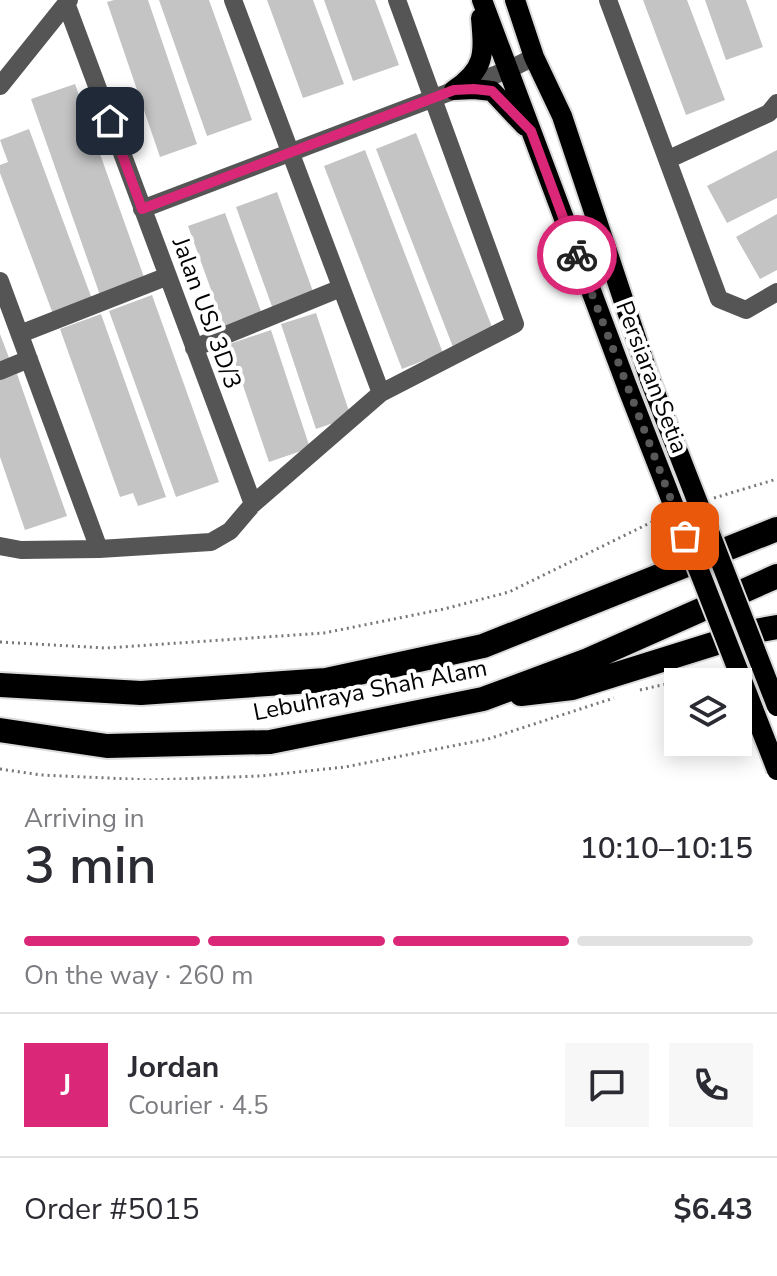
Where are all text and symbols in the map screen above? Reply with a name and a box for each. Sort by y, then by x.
pin [76,87,144,155]
icon: home [88,99,132,143]
courier [537,215,617,295]
street label: Jalan USJ 3D/3 [164,232,249,393]
icon: bike [555,233,599,277]
street label: Persiaran Setia [608,296,696,458]
pin [651,502,719,570]
icon: bag [663,514,707,558]
street label: Lebuhraya Shah Alam [250,652,490,728]
map controls [664,668,752,756]
button: layers [664,668,752,756]
text: Arriving in [24,801,145,836]
text: 10:10–10:15 [580,828,753,869]
text: 3 min [24,830,157,901]
text: On the way · 260 m [24,958,253,993]
button: chat [565,1043,649,1127]
button: phone [669,1043,753,1127]
text: Jordan [128,1047,219,1088]
text: J [61,1065,71,1106]
text: Courier · 4.5 [128,1088,269,1123]
text: Order #5015 [24,1189,199,1230]
text: $6.43 [674,1189,753,1230]

